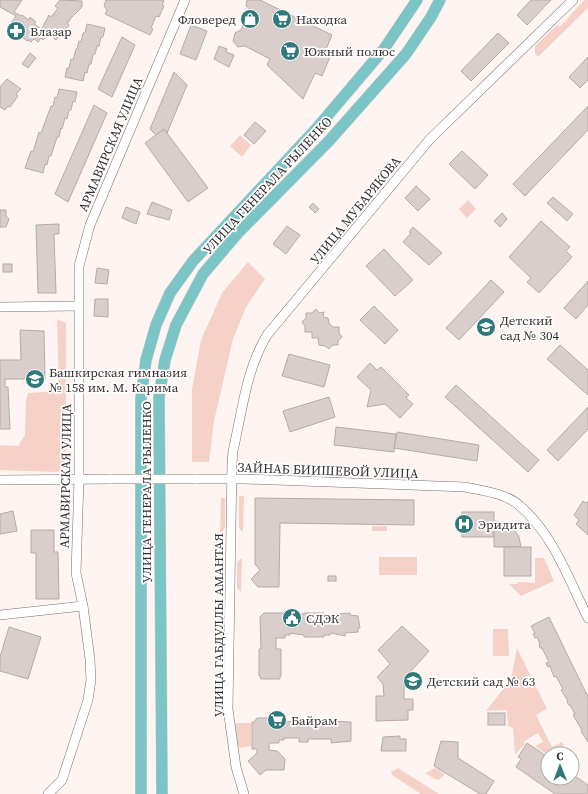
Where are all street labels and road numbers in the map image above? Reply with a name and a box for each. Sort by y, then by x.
street label: АРМАВИРСКАЯ УЛИЦА [74,74,147,214]
street label: УЛИЦА ГЕНЕРАЛА РЫЛЕНКО [199,113,336,258]
street label: УЛИЦА МУБАРЯКОВА [306,152,405,268]
street label: УЛИЦА ГЕНЕРАЛА РЫЛЕНКО [138,401,155,583]
street label: АРМАВИРСКАЯ УЛИЦА [56,403,75,548]
street label: ЗАЙНАБ БИИШЕВОЙ УЛИЦА [237,459,419,482]
street label: УЛИЦА ГАБДУЛЛЫ АМАНТАЯ [210,533,227,717]

